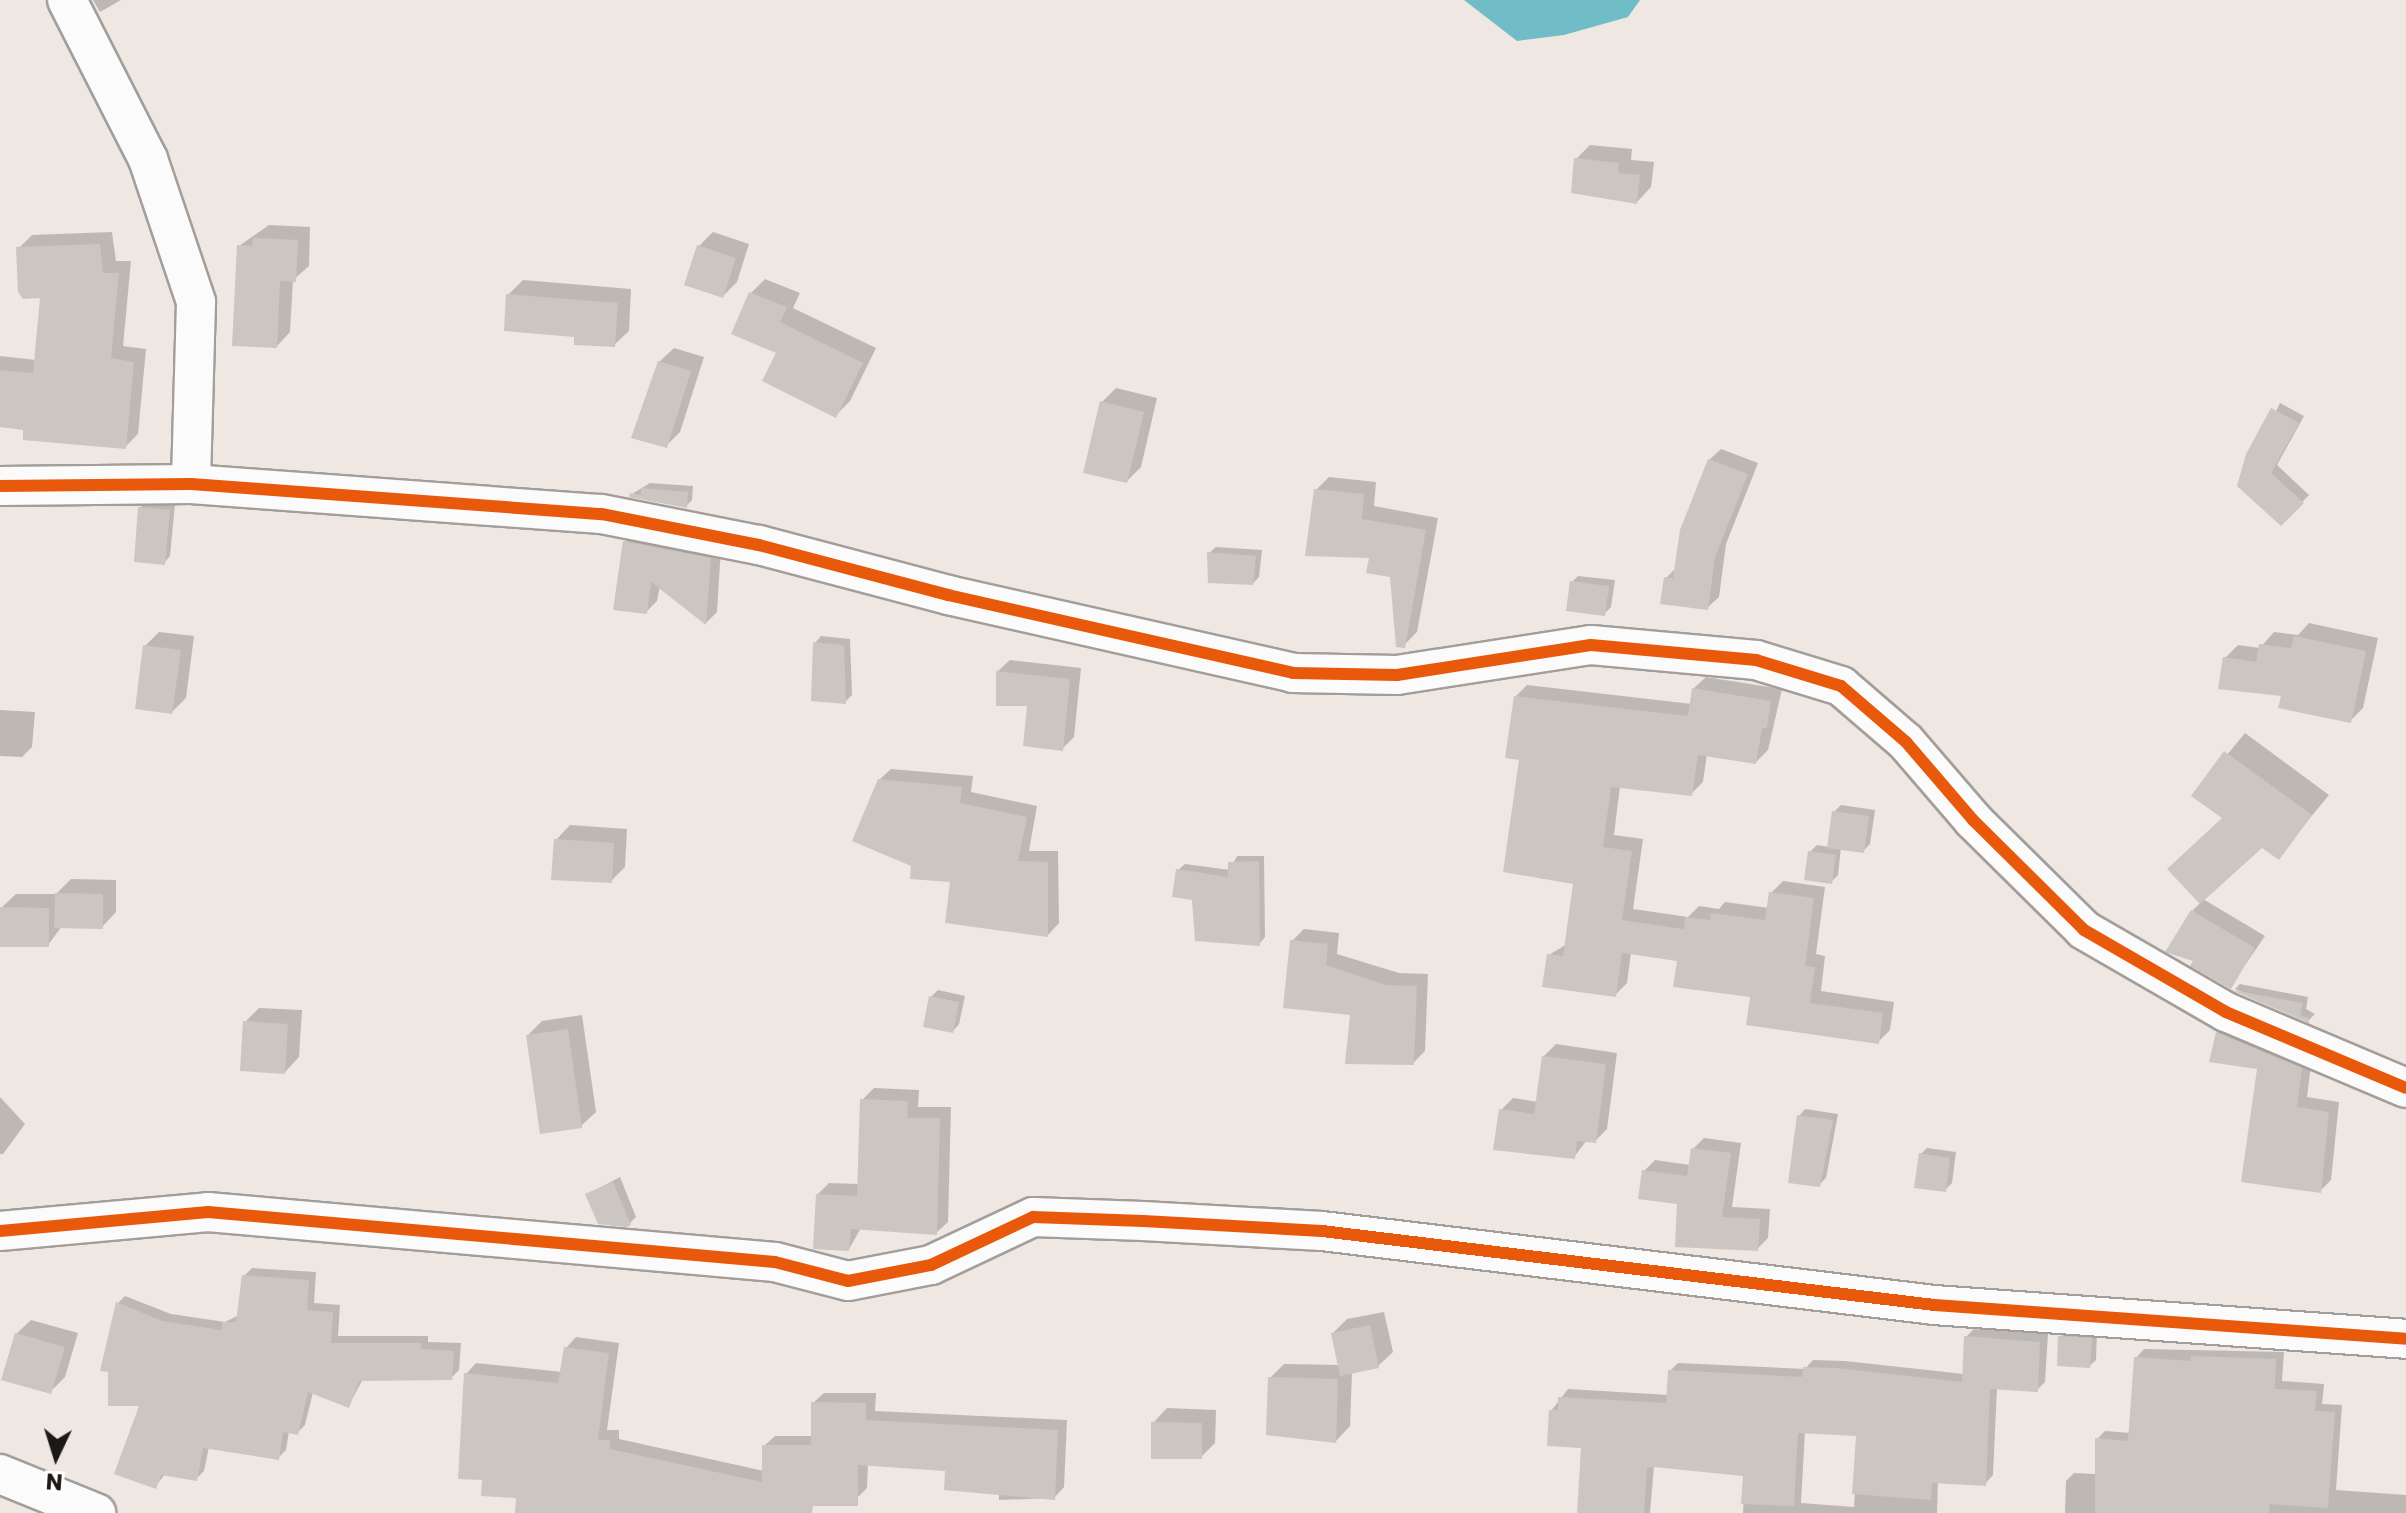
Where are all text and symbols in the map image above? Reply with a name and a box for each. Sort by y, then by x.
north arrow [16,1417,96,1497]
text: N [45,1465,64,1497]

